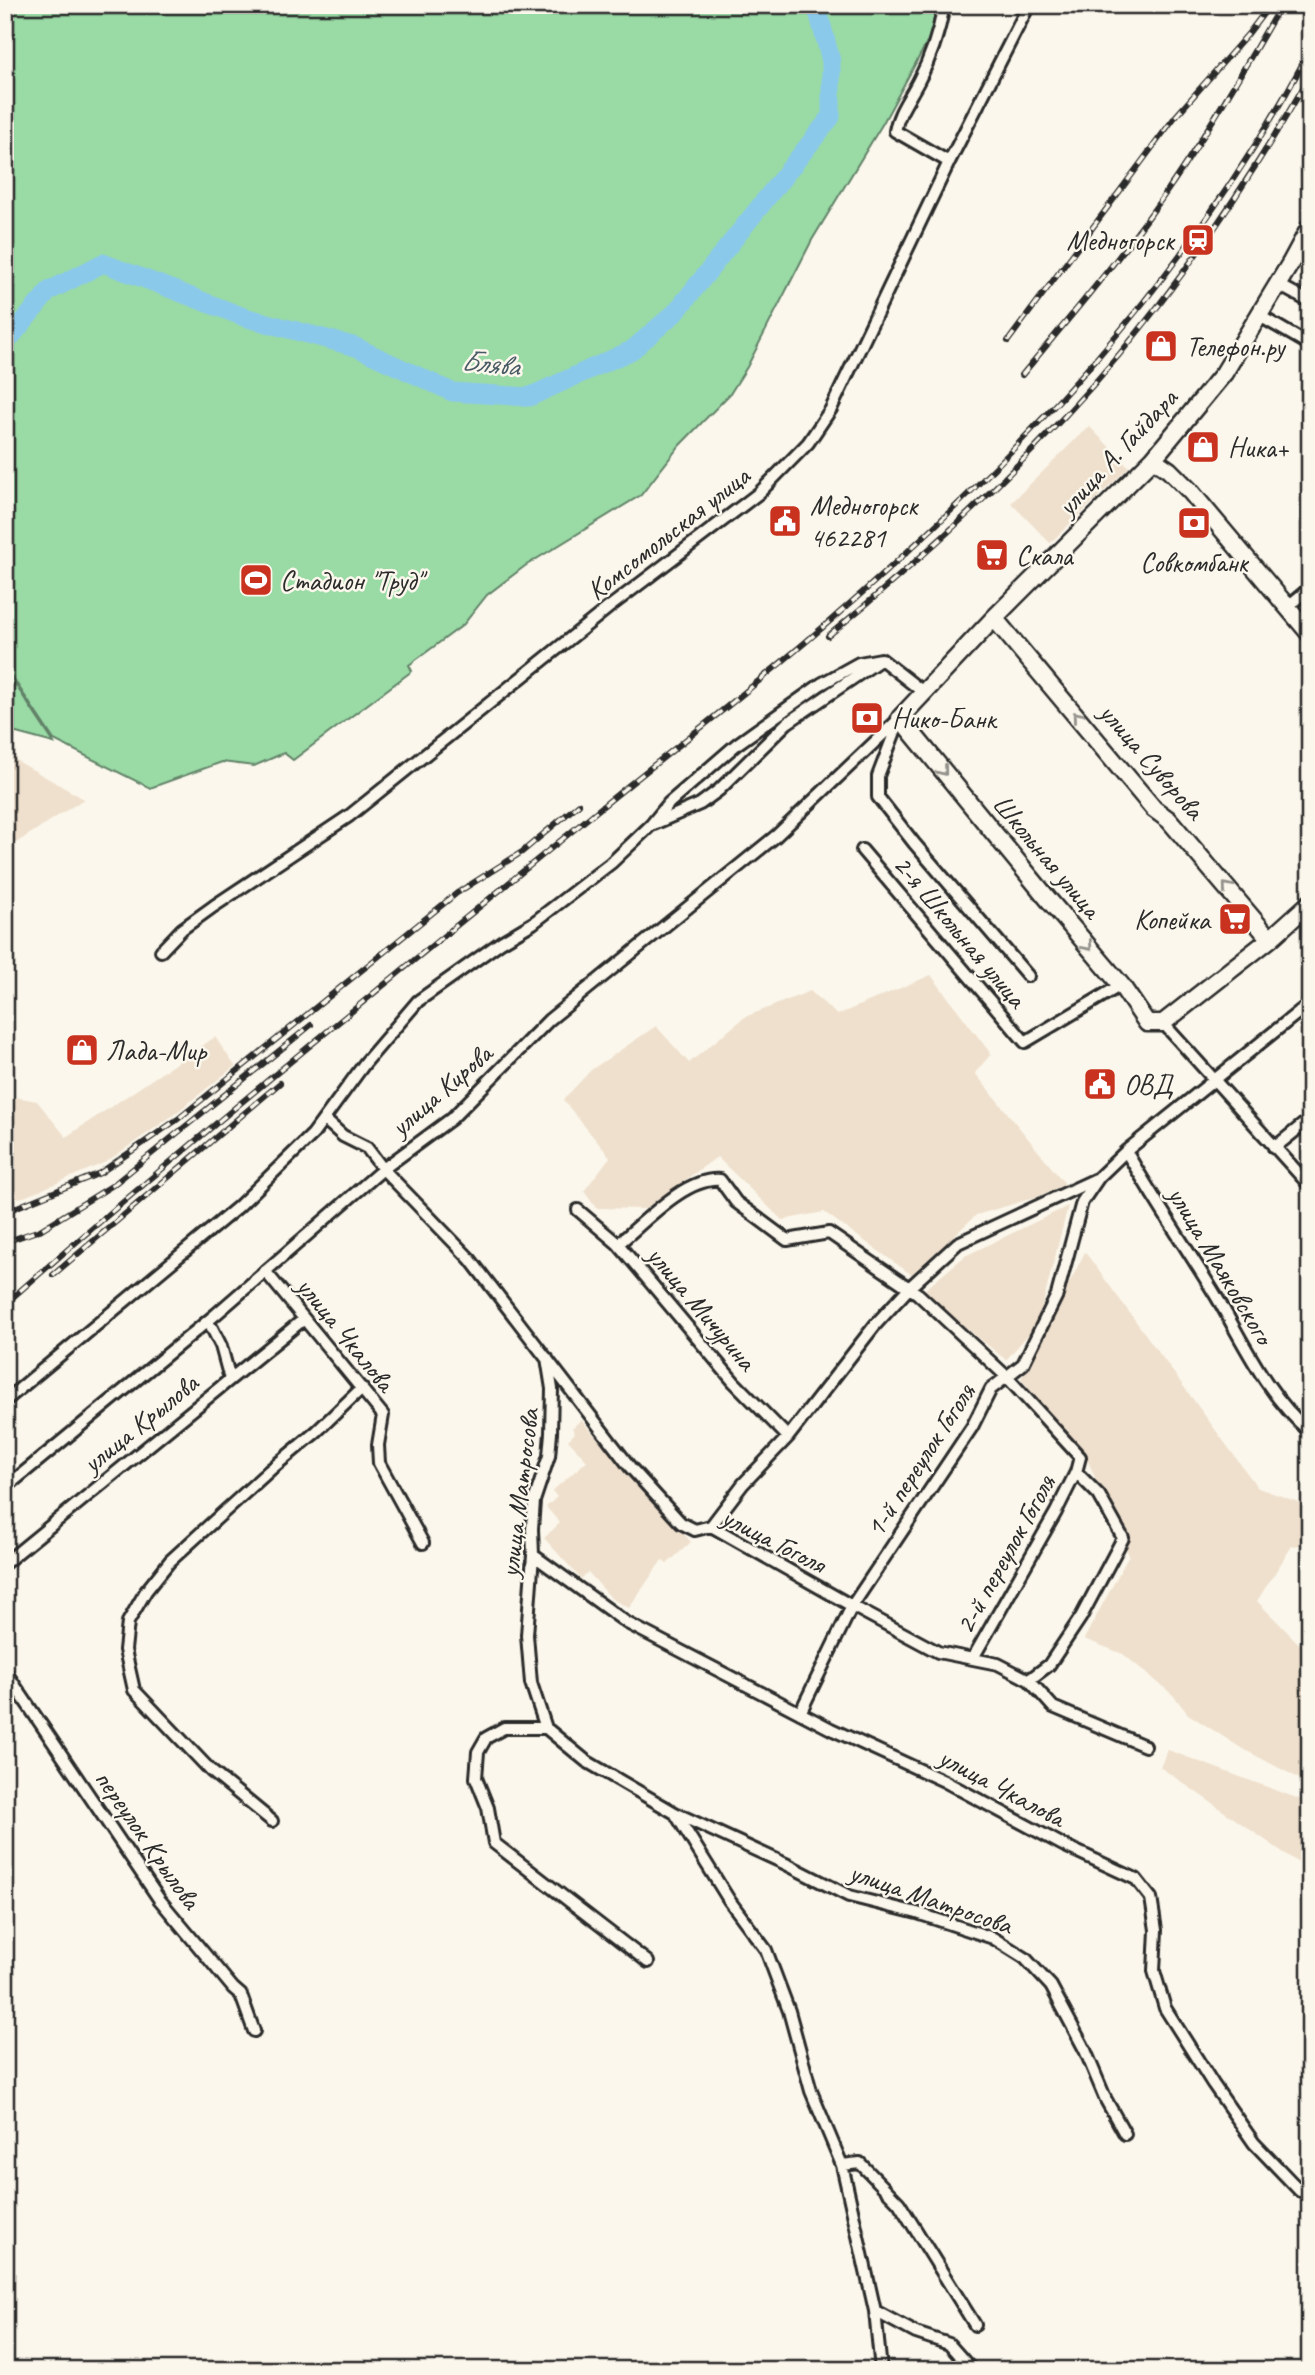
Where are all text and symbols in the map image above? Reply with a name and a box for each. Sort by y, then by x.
station icon: Медногорск [1179,221,1217,259]
place label: Медногорск [1066,223,1176,258]
shop icon: Телефон.ру [1142,327,1180,365]
place label: Телефон.ру [1186,329,1287,364]
water label: Блява [459,341,524,385]
street label: улица А. Гайдара [1048,380,1186,524]
shop icon: Ника+ [1184,428,1222,466]
place label: Ника+ [1228,430,1290,465]
street label: Комсомольская улица [579,457,758,608]
place label: Медногорск 462281 [810,488,919,555]
public building icon: Медногорск 462281 [766,502,804,540]
bank icon: Совкомбанк [1175,504,1213,542]
supermarket icon: Скала [973,536,1011,574]
place label: Скала [1016,538,1074,573]
place label: Совкомбанк [1140,545,1250,580]
sports icon: Стадион "Труд" [237,561,275,599]
place label: Стадион "Труд" [280,563,428,598]
street label: улица Суворова [1091,694,1213,828]
bank icon: Нико-Банк [848,699,886,737]
place label: Нико-Банк [892,701,999,736]
one-way arrow [1073,712,1085,725]
one-way arrow [935,764,948,776]
street label: Школьная улица [985,787,1111,927]
street label: 2-я Школьная улица [886,847,1035,1016]
one-way arrow [1223,882,1235,895]
supermarket icon: Копейка [1216,900,1254,938]
place label: Копейка [1134,902,1212,937]
one-way arrow [1080,938,1092,951]
shop icon: Лада-Мир [63,1031,101,1069]
place label: Лада-Мир [106,1033,208,1068]
street label: улица Кирова [381,1035,501,1145]
public building icon: ОВД [1081,1065,1119,1103]
place label: ОВД [1124,1067,1174,1102]
street label: улица Маяковского [1159,1178,1283,1353]
street label: улица Мичурина [638,1237,765,1379]
street label: улица Чкалова [288,1268,404,1400]
street label: улица Крылова [74,1365,206,1481]
street label: 1-й переулок Гоголя [857,1376,983,1543]
street label: улица Матросова [491,1405,547,1581]
street label: 2-й переулок Гоголя [947,1468,1063,1640]
street label: улица Гоголя [714,1498,834,1582]
street label: улица Чкалова [931,1738,1073,1836]
street label: переулок Крылова [87,1762,210,1917]
street label: улица Матросова [843,1853,1019,1943]

